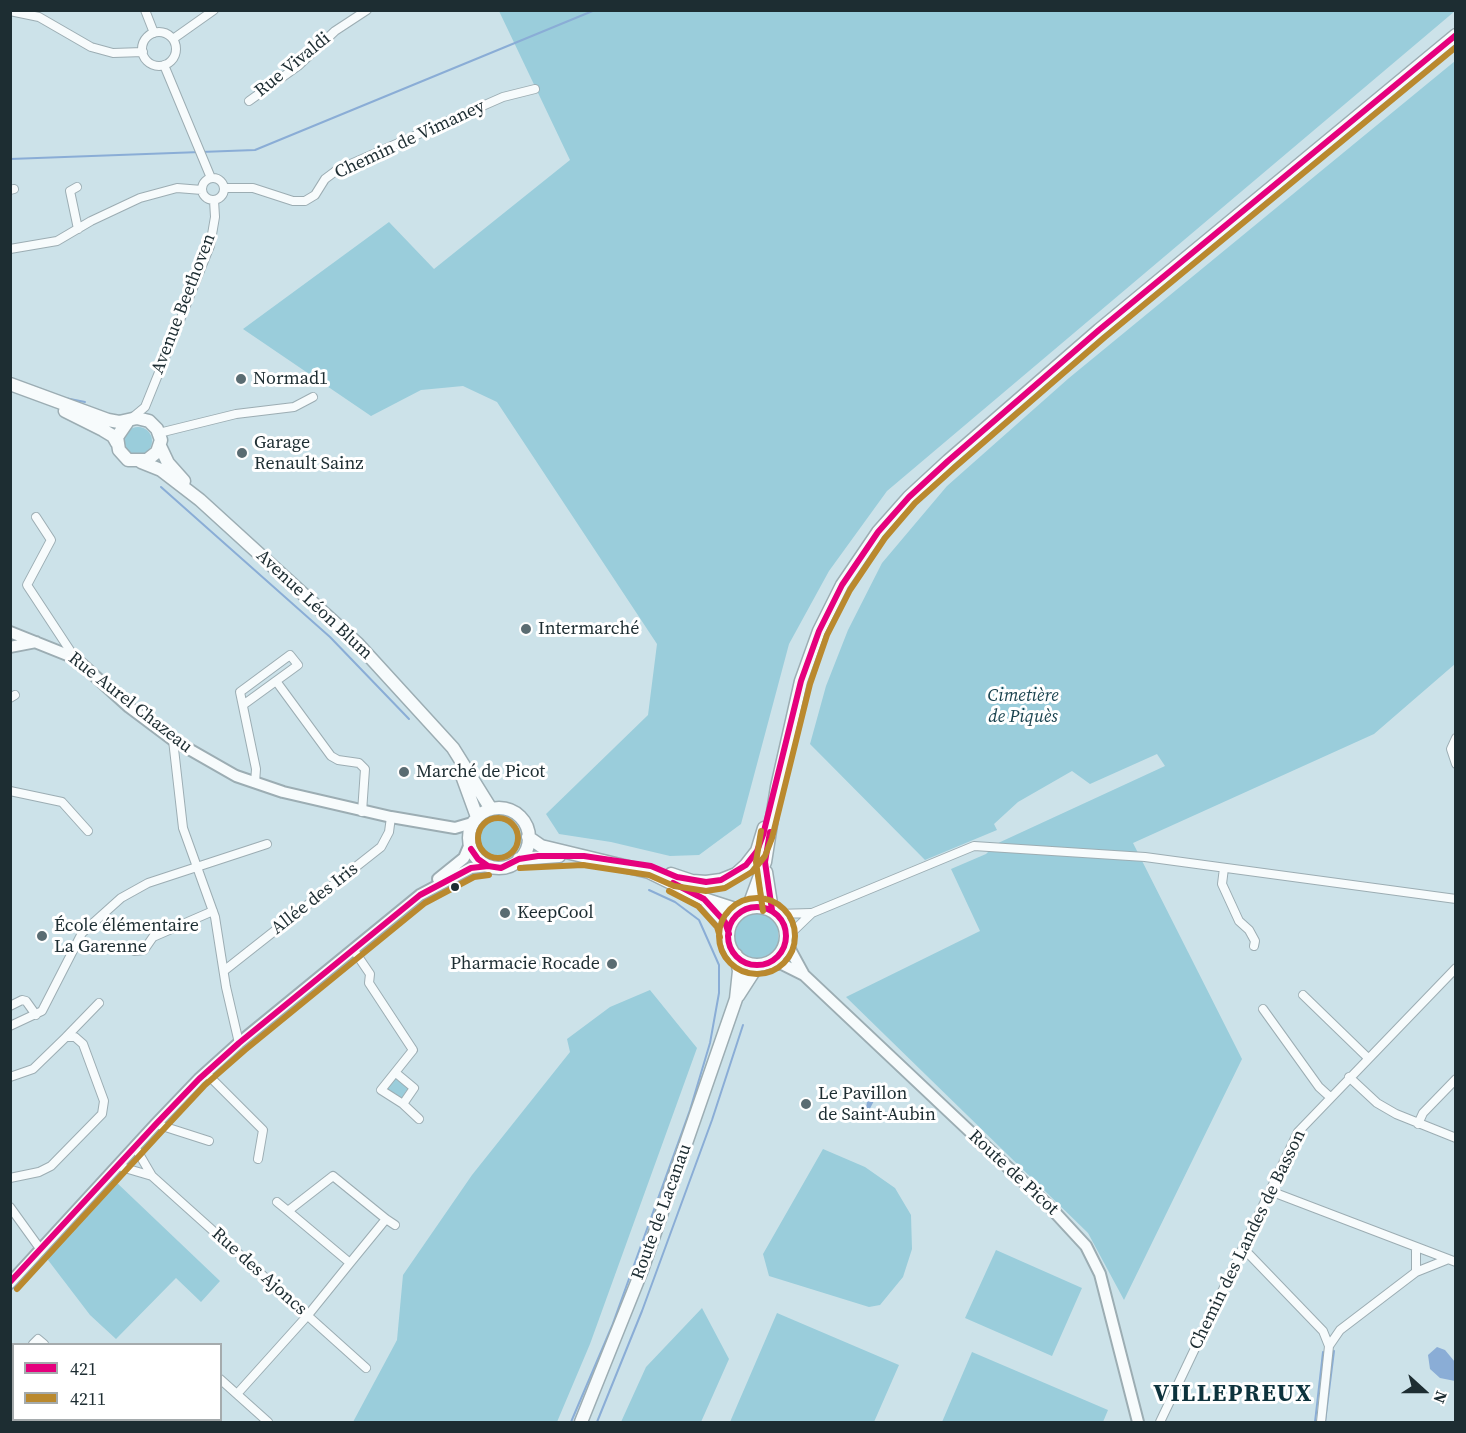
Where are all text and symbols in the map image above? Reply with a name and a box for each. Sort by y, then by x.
street label: Rue Vivaldi [251,28,335,102]
street label: Chemin de Vimaney [332,96,488,184]
street label: Avenue Beethoven [147,231,221,377]
place label: Normad1 [253,368,328,390]
marker: Normad1 [234,372,248,386]
place label: Garage Renault Sainz [254,432,364,474]
marker: Garage Renault Sainz [235,446,249,460]
street label: Avenue Léon Blum [251,546,377,664]
place label: Intermarché [538,618,639,640]
marker: Intermarché [519,622,533,636]
street label: Rue Aurel Chazeau [64,648,196,758]
park label: Cimetière de Piquès [987,685,1059,728]
place label: Marché de Picot [416,761,545,783]
marker: Marché de Picot [397,765,411,779]
street label: Allée des Iris [267,858,363,940]
unlabelled marker [449,881,461,893]
place label: KeepCool [517,902,594,924]
marker: KeepCool [498,906,512,920]
place label: École élémentaire La Garenne [54,915,199,958]
marker: École élémentaire La Garenne [35,929,49,943]
place label: Pharmacie Rocade [450,953,600,975]
marker: Pharmacie Rocade [605,957,619,971]
place label: Le Pavillon de Saint-Aubin [818,1083,936,1126]
marker: Le Pavillon de Saint-Aubin [799,1097,813,1111]
street label: Route de Picot [964,1126,1062,1220]
street label: Chemin des Landes de Basson [1185,1127,1311,1353]
street label: Route de Lacanau [627,1141,697,1283]
street label: Rue des Ajoncs [207,1224,311,1320]
legend [12,1343,222,1421]
text: 421 [70,1356,97,1381]
north arrow [1394,1361,1454,1421]
district label: VILLEPREUX [1153,1381,1313,1409]
text: 4211 [70,1386,106,1411]
text: N [1428,1388,1453,1407]

